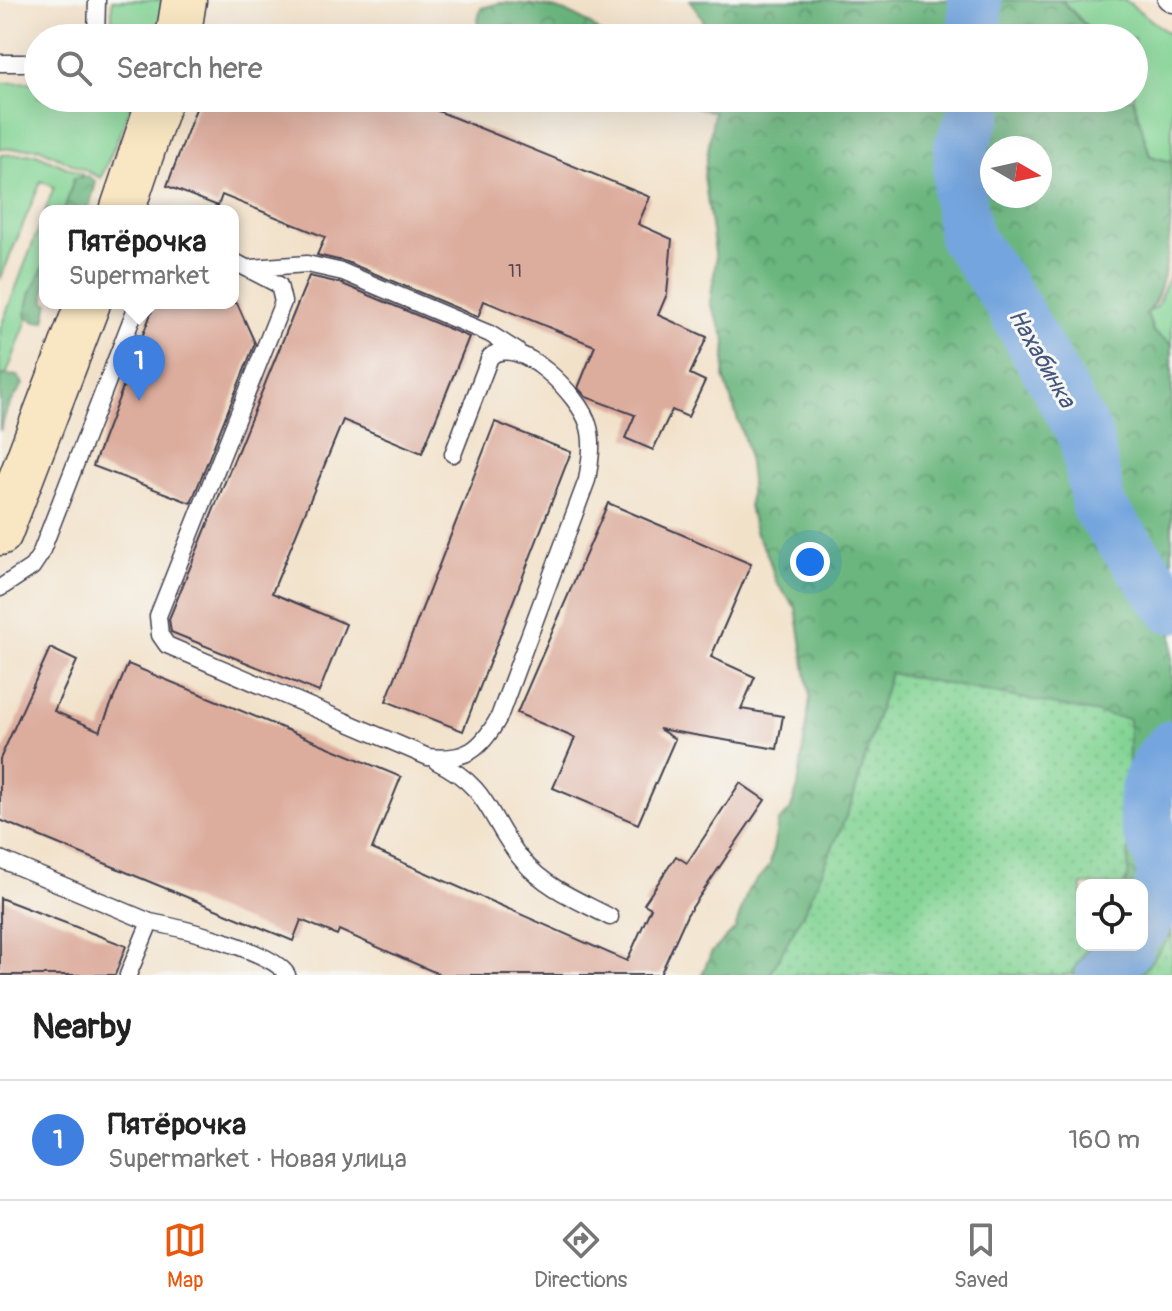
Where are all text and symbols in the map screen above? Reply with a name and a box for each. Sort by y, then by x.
search box [24,24,1148,112]
icon: search [52,46,96,90]
text: Search here [116,50,263,87]
north arrow [980,136,1052,208]
popup [39,205,239,309]
text: Пятёрочка [68,223,207,260]
text: Supermarket [68,260,210,292]
house number: 11 [508,260,522,283]
water label: Нахабинка [1002,304,1082,414]
pin: 1 [113,335,165,401]
your location [790,542,830,582]
map controls [1076,879,1148,951]
button: locate [1076,879,1148,951]
text: Nearby [32,1006,131,1049]
text: Пятёрочка [108,1106,246,1143]
text: 1 [53,1124,63,1156]
text: 160 m [1068,1124,1140,1156]
text: Supermarket · Новая улица [108,1143,407,1175]
tab: Map [163,1218,207,1294]
tab: Directions [534,1218,627,1294]
tab: Saved [954,1218,1009,1294]

